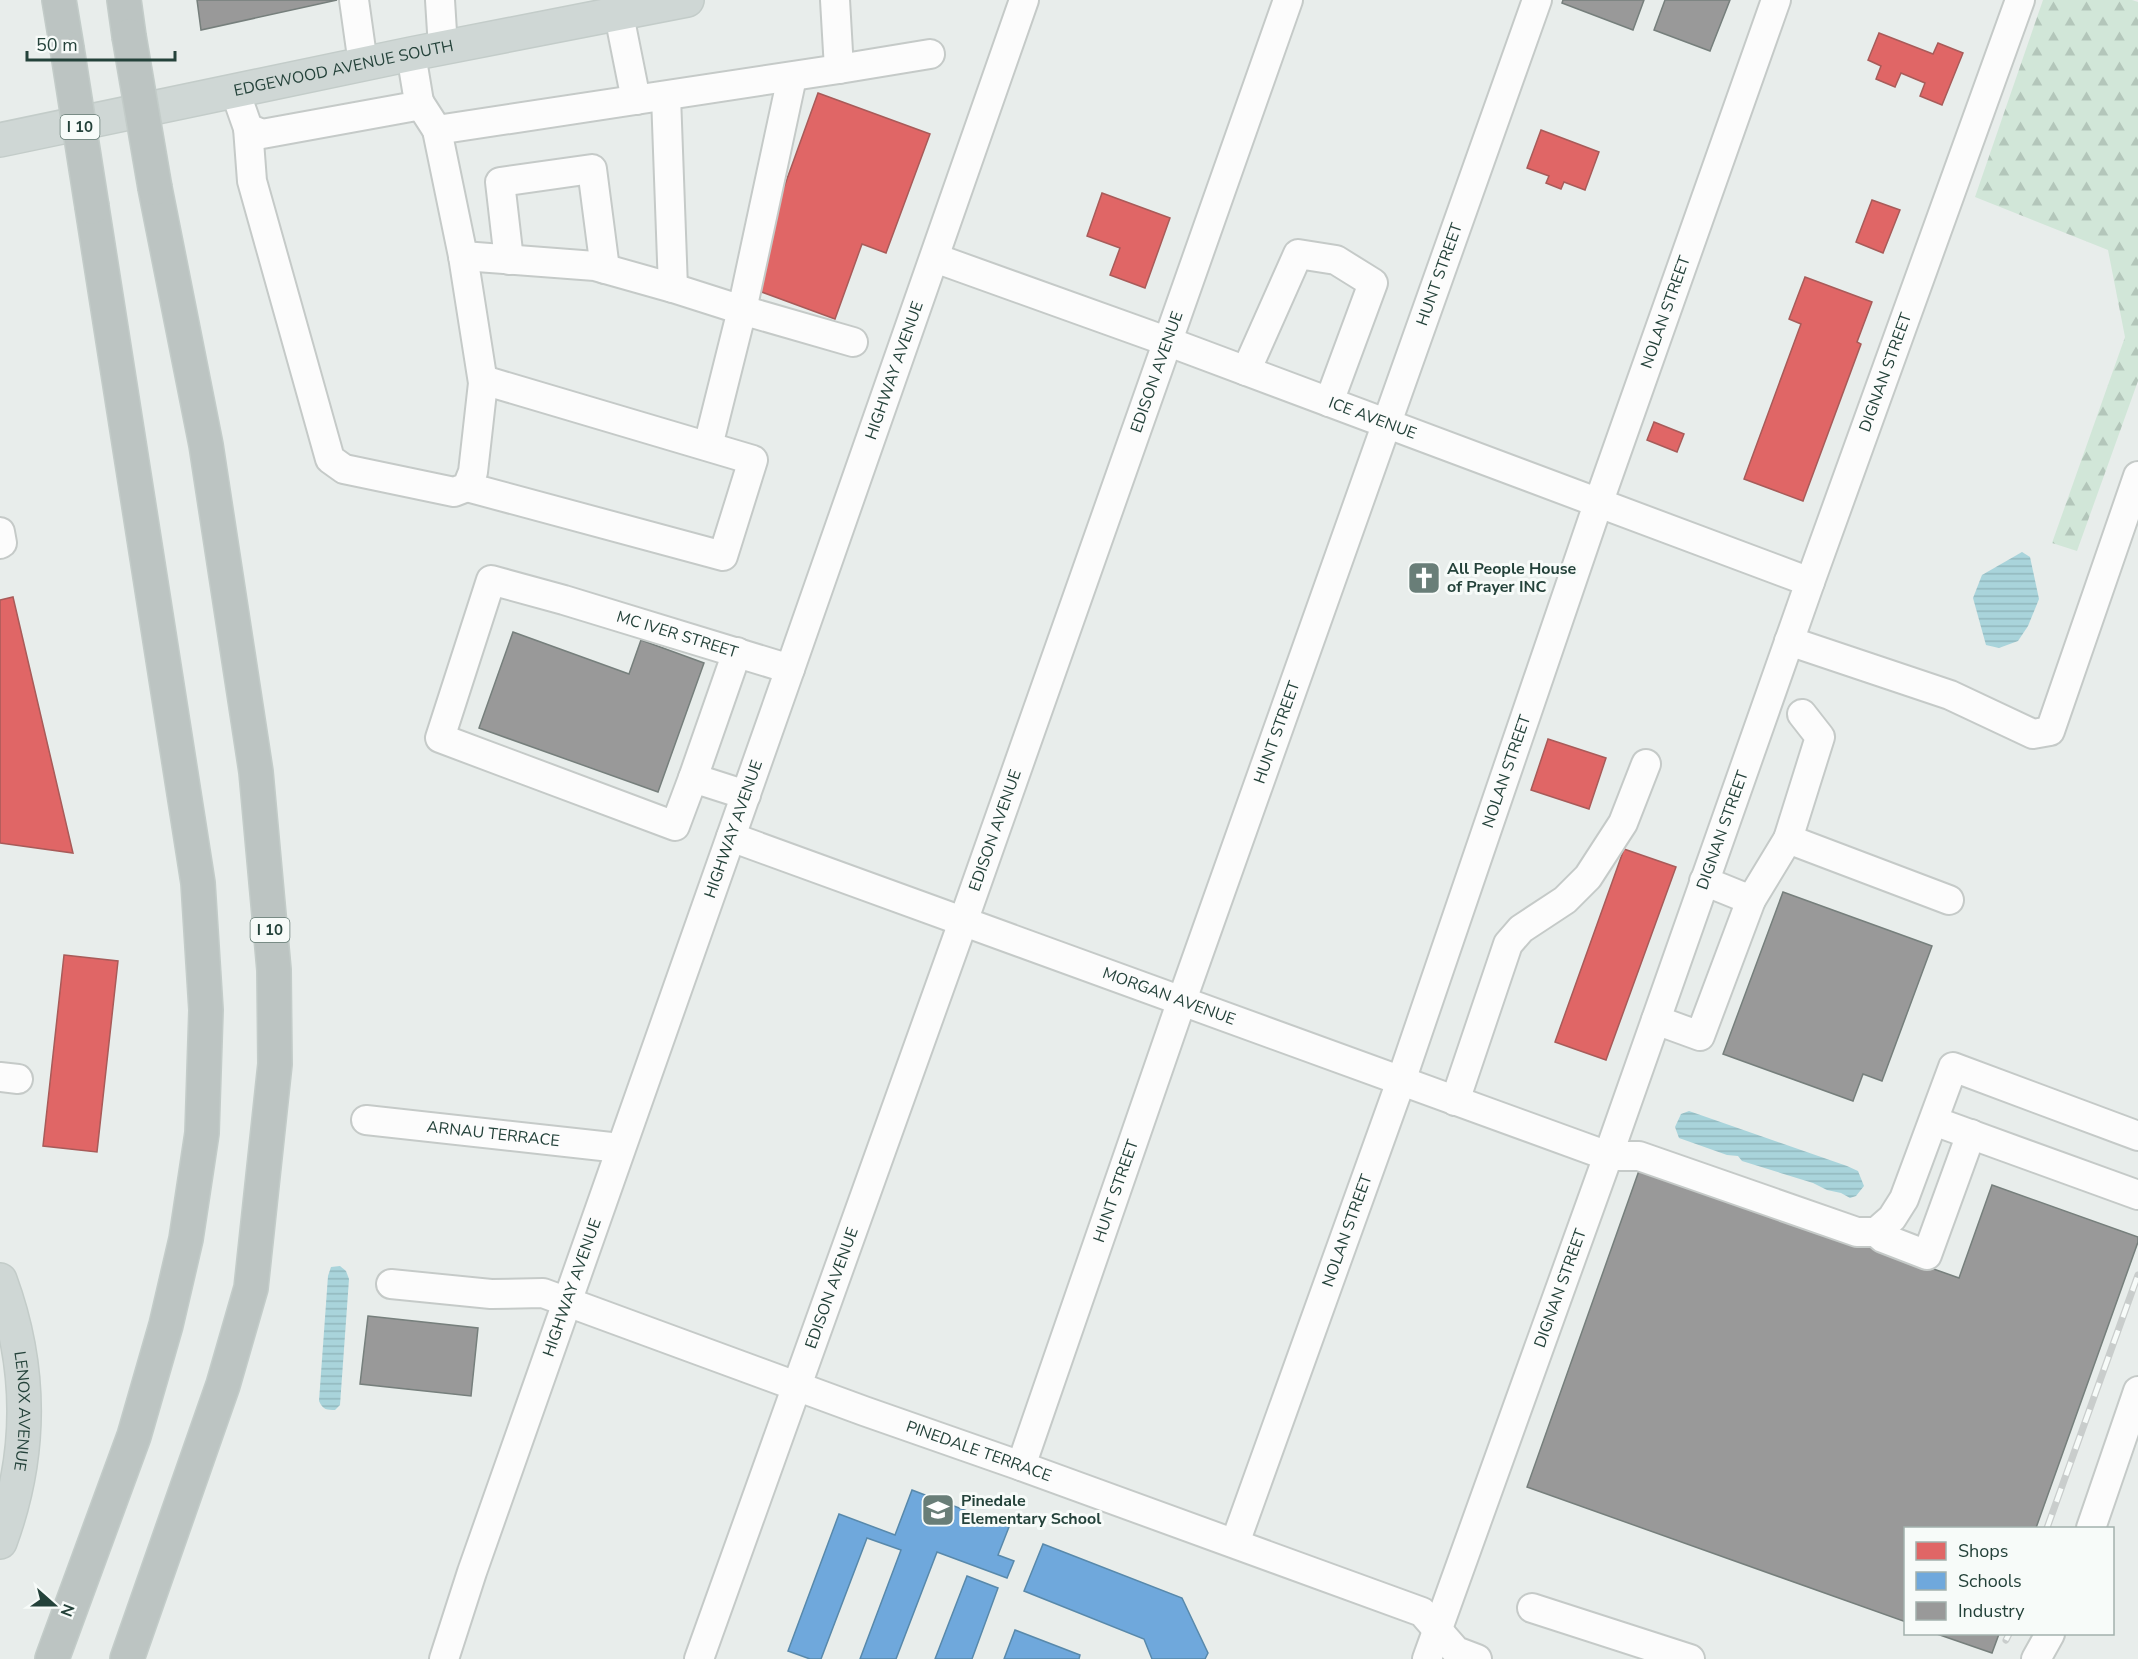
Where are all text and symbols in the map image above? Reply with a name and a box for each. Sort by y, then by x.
scale bar [27,24,176,62]
text: 50 m [36,33,78,57]
street label: EDGEWOOD AVENUE SOUTH [232,35,455,102]
road number: I 10 [60,115,100,139]
street label: HUNT STREET [1411,220,1468,329]
street label: NOLAN STREET [1636,252,1696,372]
street label: HIGHWAY AVENUE [860,298,929,443]
street label: EDISON AVENUE [1125,308,1188,436]
street label: DIGNAN STREET [1854,309,1917,435]
street label: ICE AVENUE [1325,392,1420,445]
place label: All People House of Prayer INC [1447,558,1577,598]
church icon: All People House of Prayer INC [1406,560,1442,596]
street label: MC IVER STREET [614,606,741,664]
street label: HUNT STREET [1249,678,1305,787]
street label: NOLAN STREET [1477,712,1536,831]
street label: HIGHWAY AVENUE [699,757,768,901]
street label: EDISON AVENUE [964,767,1027,894]
street label: DIGNAN STREET [1692,767,1754,893]
road number: I 10 [250,918,290,942]
street label: MORGAN AVENUE [1099,962,1238,1031]
street label: ARNAU TERRACE [426,1116,561,1152]
street label: HUNT STREET [1088,1136,1144,1245]
street label: NOLAN STREET [1317,1171,1378,1290]
street label: HIGHWAY AVENUE [538,1215,607,1360]
street label: EDISON AVENUE [800,1224,864,1352]
street label: DIGNAN STREET [1529,1225,1592,1351]
street label: LENOX AVENUE [8,1350,35,1473]
street label: PINEDALE TERRACE [903,1416,1054,1487]
place label: Pinedale Elementary School [961,1490,1101,1530]
school or university icon: Pinedale Elementary School [920,1492,956,1528]
legend [1904,1527,2114,1635]
text: Shops [1958,1539,2008,1563]
text: Schools [1958,1569,2022,1593]
north arrow [24,1575,84,1635]
text: Industry [1958,1599,2025,1623]
text: N [55,1600,79,1620]

